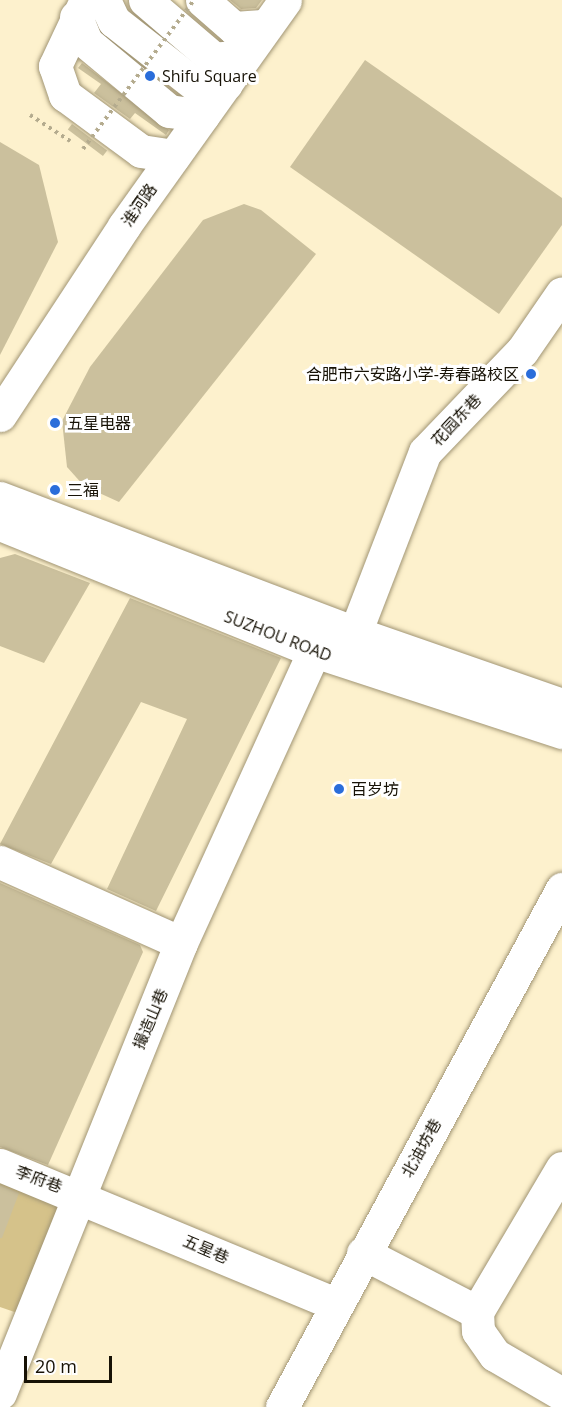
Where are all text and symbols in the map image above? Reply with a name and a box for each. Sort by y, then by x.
place label: Shifu Square [162,66,257,86]
marker: Shifu Square [143,69,157,83]
street label: 淮河路 [117,180,161,230]
place label: 合肥市六安路小学-寿春路校区 [306,364,519,384]
marker: 合肥市六安路小学-寿春路校区 [524,367,538,381]
street label: 花园东巷 [427,390,485,450]
place label: 五星电器 [67,413,131,433]
marker: 五星电器 [48,416,62,430]
place label: 三福 [67,480,99,500]
marker: 三福 [48,483,62,497]
street label: SUZHOU ROAD [221,607,335,665]
place label: 百岁坊 [351,779,399,799]
marker: 百岁坊 [332,782,346,796]
street label: 撮造山巷 [129,986,171,1052]
street label: 北油坊巷 [397,1115,445,1181]
street label: 李府巷 [13,1162,65,1196]
street label: 五星巷 [180,1231,232,1267]
scale bar [27,1344,116,1382]
text: 20 m [35,1354,77,1378]

